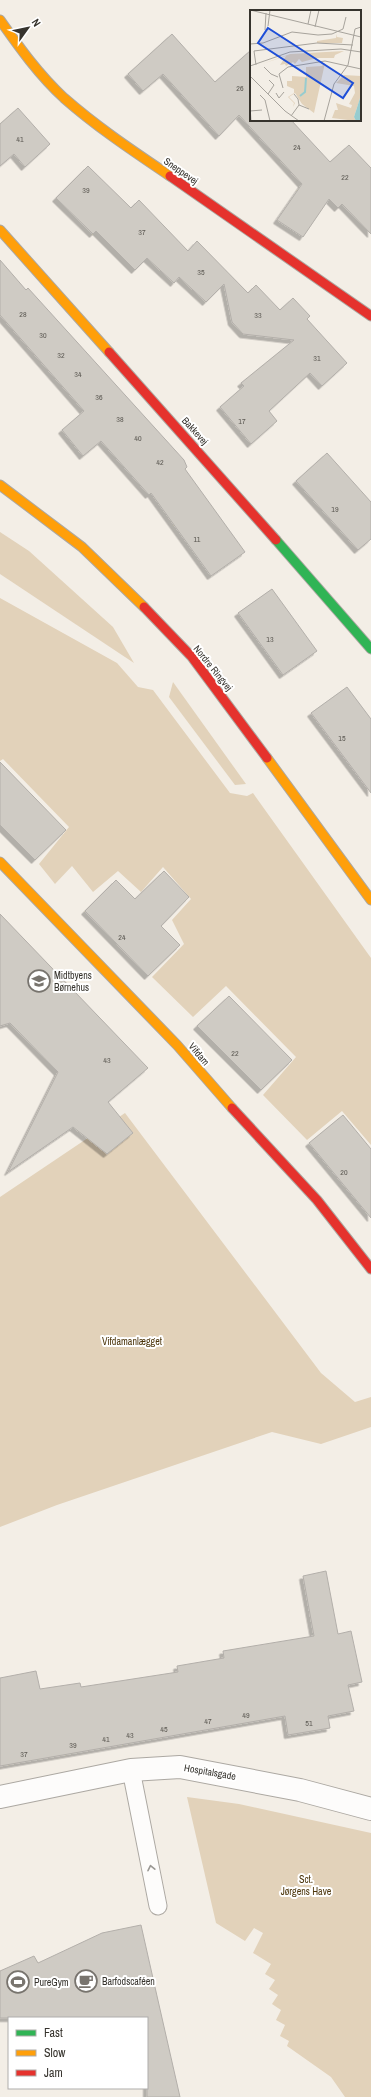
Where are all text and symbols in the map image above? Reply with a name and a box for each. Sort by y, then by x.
north arrow [8,8,48,48]
inset map [250,10,361,121]
text: N [29,16,44,29]
house number: 26 [236,83,244,93]
house number: 41 [16,134,24,144]
house number: 24 [293,142,301,152]
street label: Sneppevej [161,155,201,188]
house number: 22 [341,172,349,182]
house number: 39 [82,185,90,195]
house number: 37 [138,227,146,237]
house number: 35 [197,267,205,277]
house number: 28 [19,309,27,319]
house number: 33 [254,310,262,320]
house number: 30 [39,330,47,340]
house number: 32 [57,350,65,360]
house number: 31 [313,353,321,363]
house number: 34 [74,369,82,379]
house number: 36 [95,392,103,402]
house number: 38 [116,414,124,424]
street label: Bakkevej [179,414,211,448]
house number: 17 [238,416,246,426]
house number: 40 [134,433,142,443]
house number: 42 [156,457,164,467]
house number: 19 [331,504,339,514]
house number: 11 [194,534,201,544]
house number: 13 [266,634,274,644]
street label: Nordre Ringvej [191,642,236,694]
house number: 15 [338,733,346,743]
house number: 24 [118,932,126,942]
school or university icon: Midtbyens Børnehus [26,968,52,994]
place label: Midtbyens Børnehus [54,969,92,994]
street label: Vifdam [186,1040,212,1068]
house number: 22 [231,1048,239,1058]
house number: 43 [103,1055,111,1065]
house number: 20 [340,1167,348,1177]
park label: Vifdamanlægget [102,1335,163,1348]
house number: 49 [242,1710,250,1720]
house number: 47 [204,1716,212,1726]
house number: 51 [305,1718,313,1728]
house number: 45 [160,1724,168,1734]
house number: 43 [126,1730,134,1740]
house number: 41 [102,1734,110,1744]
house number: 39 [69,1740,77,1750]
house number: 37 [20,1749,28,1759]
street label: Hospitalsgade [183,1761,237,1783]
one-way arrow [147,1865,155,1871]
park label: Sct. Jørgens Have [281,1873,332,1898]
cafe icon: Barfodscaféen [73,1968,99,1994]
sports icon: PureGym [5,1969,31,1995]
place label: Barfodscaféen [102,1975,155,1988]
place label: PureGym [34,1976,69,1989]
legend [8,2017,148,2089]
text: Fast [44,2025,63,2041]
text: Slow [44,2045,66,2061]
text: Jam [44,2065,63,2081]

